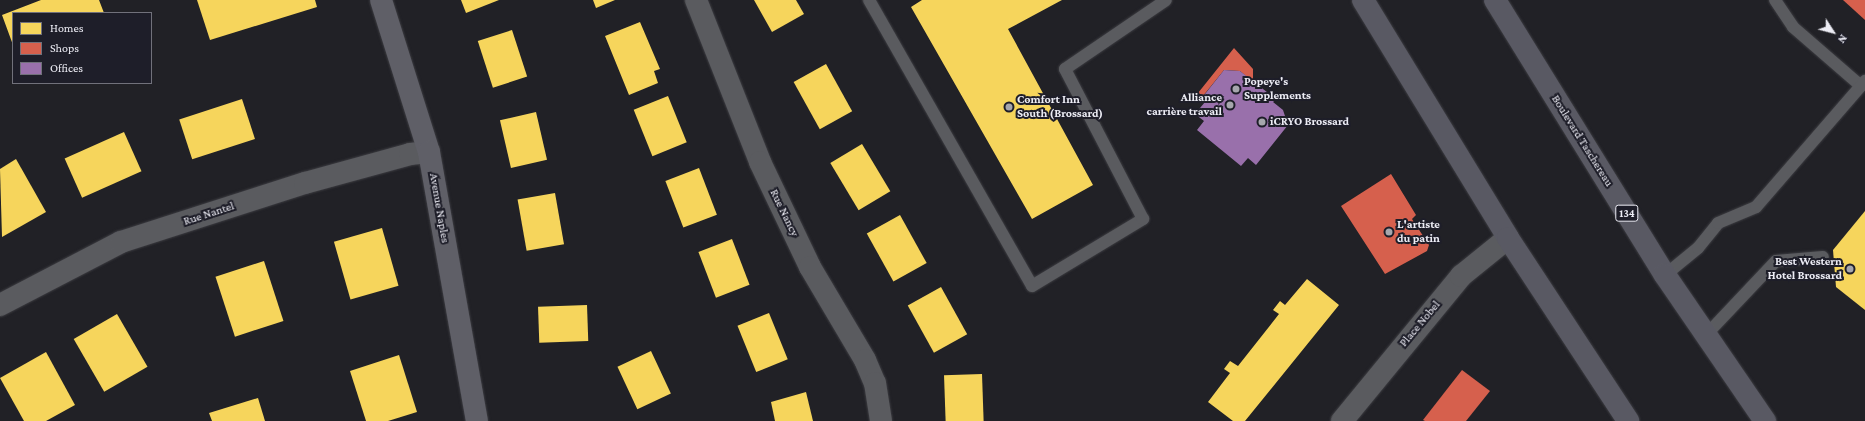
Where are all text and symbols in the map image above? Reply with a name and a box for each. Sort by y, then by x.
legend [12,12,152,84]
north arrow [1813,12,1853,52]
text: Homes [50,21,83,35]
text: N [1836,32,1850,46]
text: Shops [50,41,79,55]
text: Offices [50,61,83,75]
place label: Popeye's Supplements [1244,75,1311,103]
marker: Popeye's Supplements [1231,84,1241,94]
place label: Alliance carrière travail [1147,91,1222,119]
place label: Comfort Inn South (Brossard) [1017,93,1103,121]
street label: Boulevard Taschereau [1548,93,1616,189]
marker: Alliance carrière travail [1225,100,1235,110]
marker: Comfort Inn South (Brossard) [1004,102,1014,112]
place label: iCRYO Brossard [1270,115,1349,129]
marker: iCRYO Brossard [1257,117,1267,127]
street label: Avenue Naples [426,172,452,244]
street label: Rue Nancy [766,187,802,239]
street label: Rue Nantel [182,199,236,229]
road number: 134 [1615,204,1639,222]
place label: L'artiste du patin [1397,218,1440,246]
marker: L'artiste du patin [1384,227,1394,237]
place label: Best Western Hotel Brossard [1767,255,1842,283]
marker: Best Western Hotel Brossard [1845,264,1855,274]
street label: Place Nobel [1397,298,1443,350]

